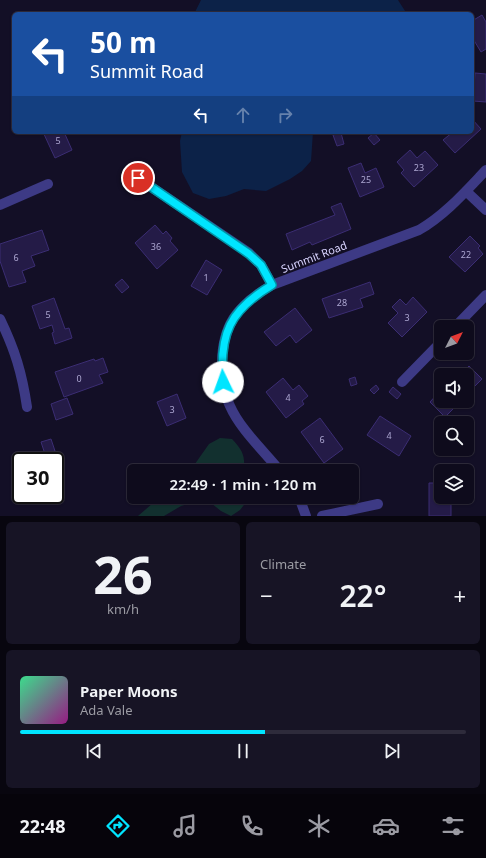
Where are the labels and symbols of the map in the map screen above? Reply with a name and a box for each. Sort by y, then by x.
house number: 5 [55,134,61,147]
pin [121,161,155,195]
house number: 23 [414,161,424,174]
house number: 25 [361,173,371,186]
street label: Summit Road [279,237,349,276]
house number: 36 [151,240,161,253]
house number: 22 [461,248,471,261]
house number: 6 [13,251,19,264]
house number: 1 [203,271,209,284]
house number: 28 [337,296,347,309]
house number: 5 [45,308,51,321]
house number: 3 [404,311,410,324]
north arrow [434,320,474,360]
position arrow [202,361,244,403]
house number: 0 [76,372,82,385]
house number: 4 [285,391,291,404]
house number: 3 [169,403,175,416]
house number: 4 [386,429,392,442]
house number: 6 [319,433,325,446]
speed limit sign: 30 [12,452,64,504]

